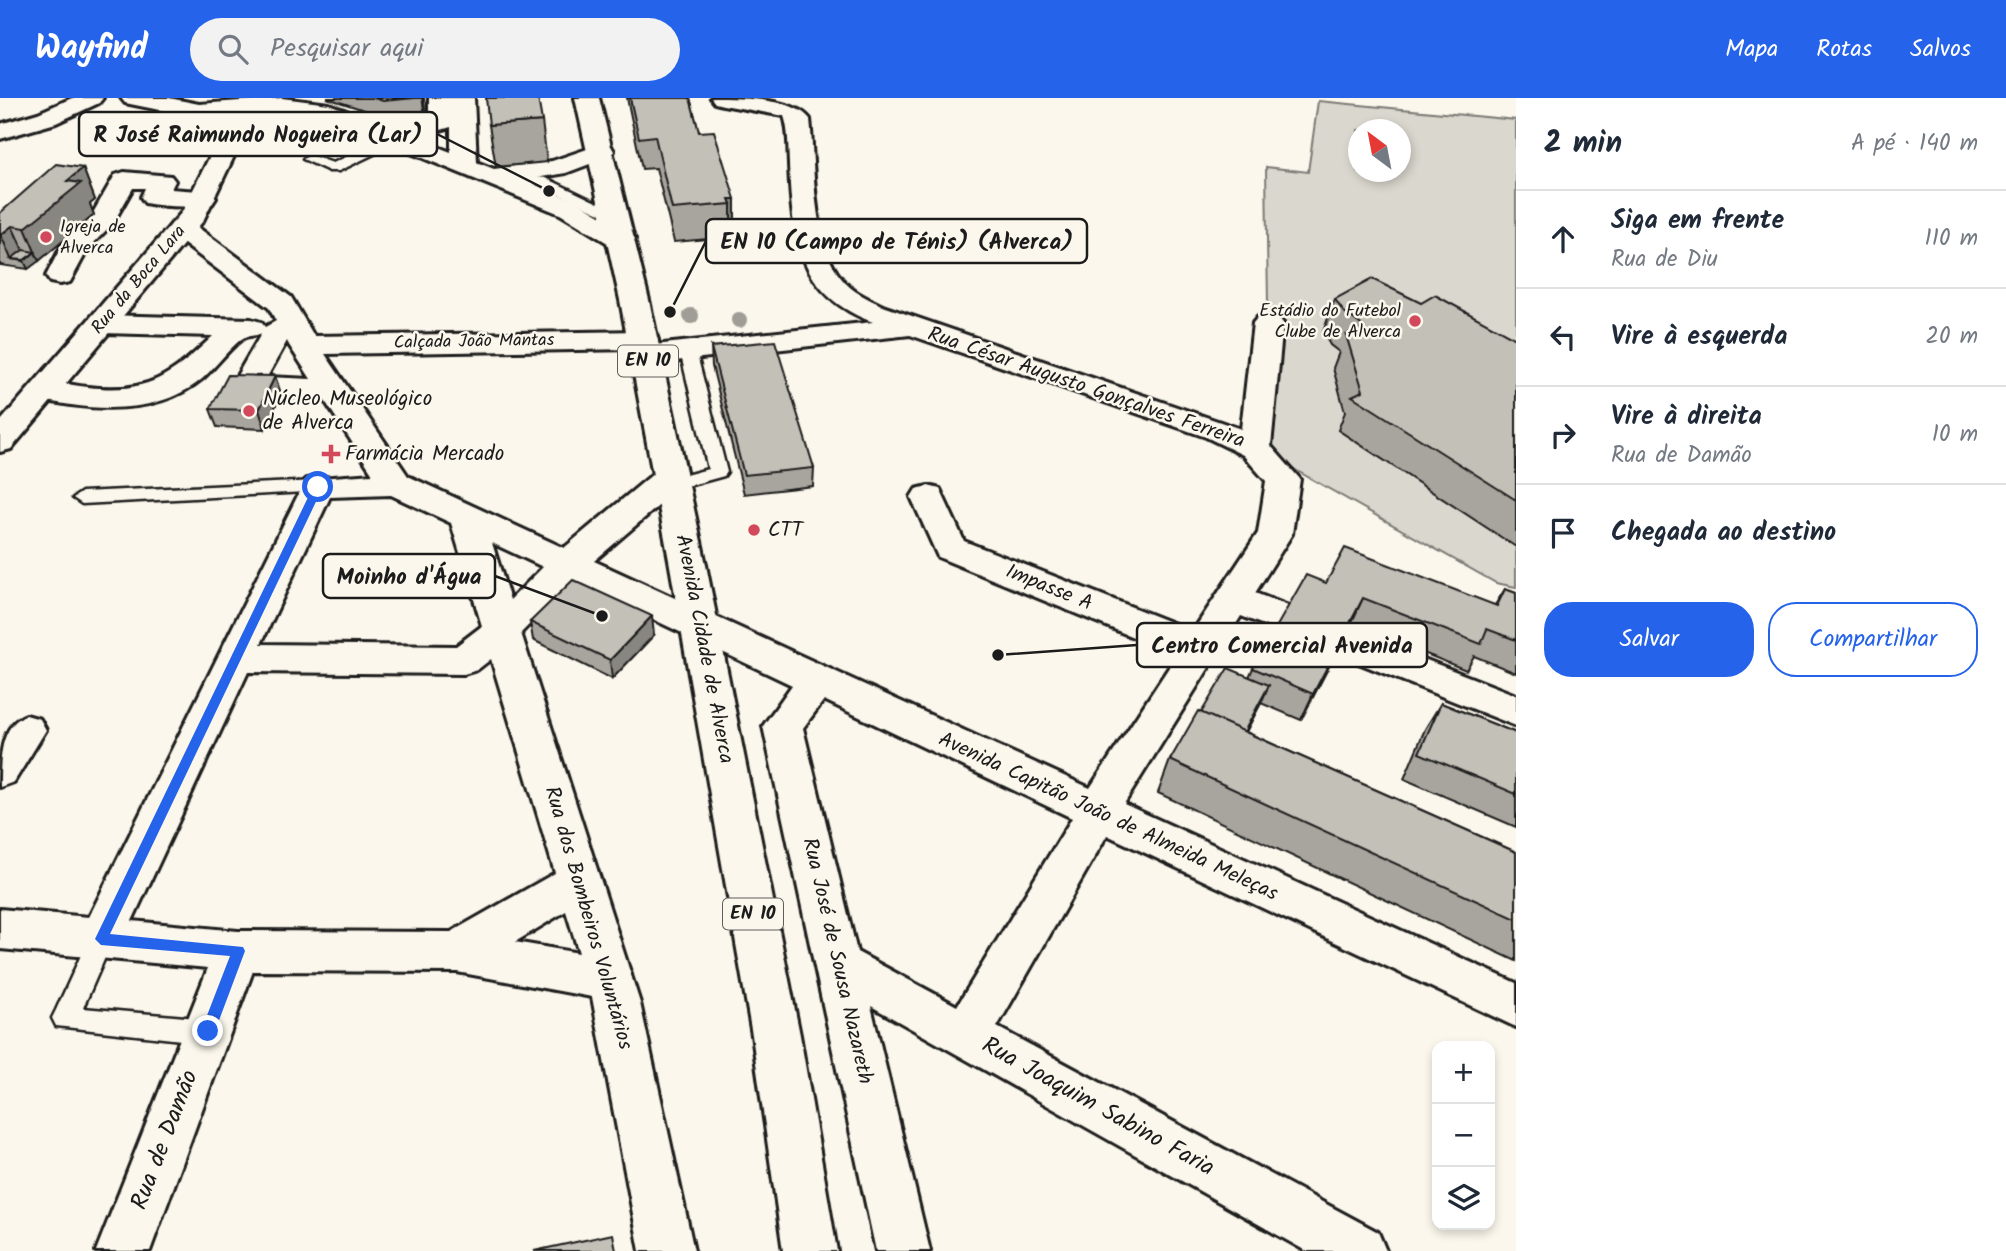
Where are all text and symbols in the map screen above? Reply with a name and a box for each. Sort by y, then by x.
search box [190,18,680,81]
text: Wayfind [35,23,148,76]
text: Pesquisar aqui [270,28,424,70]
icon: search [214,30,252,68]
text: Mapa [1725,30,1778,69]
text: Rotas [1816,30,1872,69]
text: Salvos [1910,30,1971,69]
callout: R José Raimundo Nogueira (Lar) [79,112,437,156]
text: R José Raimundo Nogueira (Lar) [93,118,423,154]
north arrow [1348,119,1411,182]
text: 2 min [1544,120,1622,168]
text: A pé · 140 m [1851,126,1978,162]
text: Siga em frente [1611,200,1784,242]
place label: Igreja de Alverca [60,213,126,263]
street label: Rua da Boca Lara [84,219,194,341]
callout: EN 10 (Campo de Ténis) (Alverca) [706,219,1087,263]
icon: ahead [1544,220,1582,258]
text: 110 m [1925,221,1978,257]
text: EN 10 (Campo de Ténis) (Alverca) [720,225,1074,261]
marker: Igreja de Alverca [38,229,54,245]
text: Rua de Diu [1611,242,1718,278]
place label: Estádio do Futebol Clube de Alverca [1259,297,1402,347]
marker: Estádio do Futebol Clube de Alverca [1407,313,1423,329]
text: Vire à esquerda [1611,316,1788,358]
street label: Rua César Augusto Gonçalves Ferreira [923,318,1249,458]
icon: left [1544,318,1582,356]
text: 20 m [1926,319,1978,355]
street label: Calçada João Mantas [393,326,555,358]
road number: EN 10 [618,345,678,376]
place label: Núcleo Museológico de Alverca [263,383,432,440]
text: Vire à direita [1611,396,1762,438]
marker: Núcleo Museológico de Alverca [241,403,257,419]
icon: right [1544,416,1582,454]
text: 10 m [1932,417,1978,453]
place label: Farmácia Mercado [345,438,504,471]
text: Rua de Damão [1611,438,1752,474]
marker: Farmácia Mercado [323,446,339,462]
route start [302,471,333,502]
text: Chegada ao destino [1611,512,1836,554]
place label: CTT [768,514,805,547]
icon: arrive [1544,514,1582,552]
marker: CTT [746,522,762,538]
street label: Avenida Cidade de Alverca [666,531,742,767]
callout: Moinho d'Água [323,554,495,598]
street label: Impasse A [1000,556,1098,620]
text: Moinho d'Água [337,560,482,596]
button: Salvar [1544,602,1754,677]
button: Compartilhar [1768,602,1978,677]
callout: Centro Comercial Avenida [1137,623,1427,667]
text: Centro Comercial Avenida [1151,629,1413,665]
street label: Avenida Capitão João de Almeida Meleças [933,724,1283,911]
street label: Rua dos Bombeiros Voluntários [535,782,641,1054]
street label: Rua José de Sousa Nazareth [793,835,881,1087]
road number: EN 10 [723,898,783,930]
route end [192,1015,223,1046]
street label: Rua Joaquim Sabino Faria [974,1027,1222,1187]
map controls [1432,1041,1495,1230]
button: + [1432,1041,1495,1104]
street label: Rua de Damão [120,1064,210,1216]
button: − [1432,1104,1495,1167]
button: layers [1432,1167,1495,1230]

